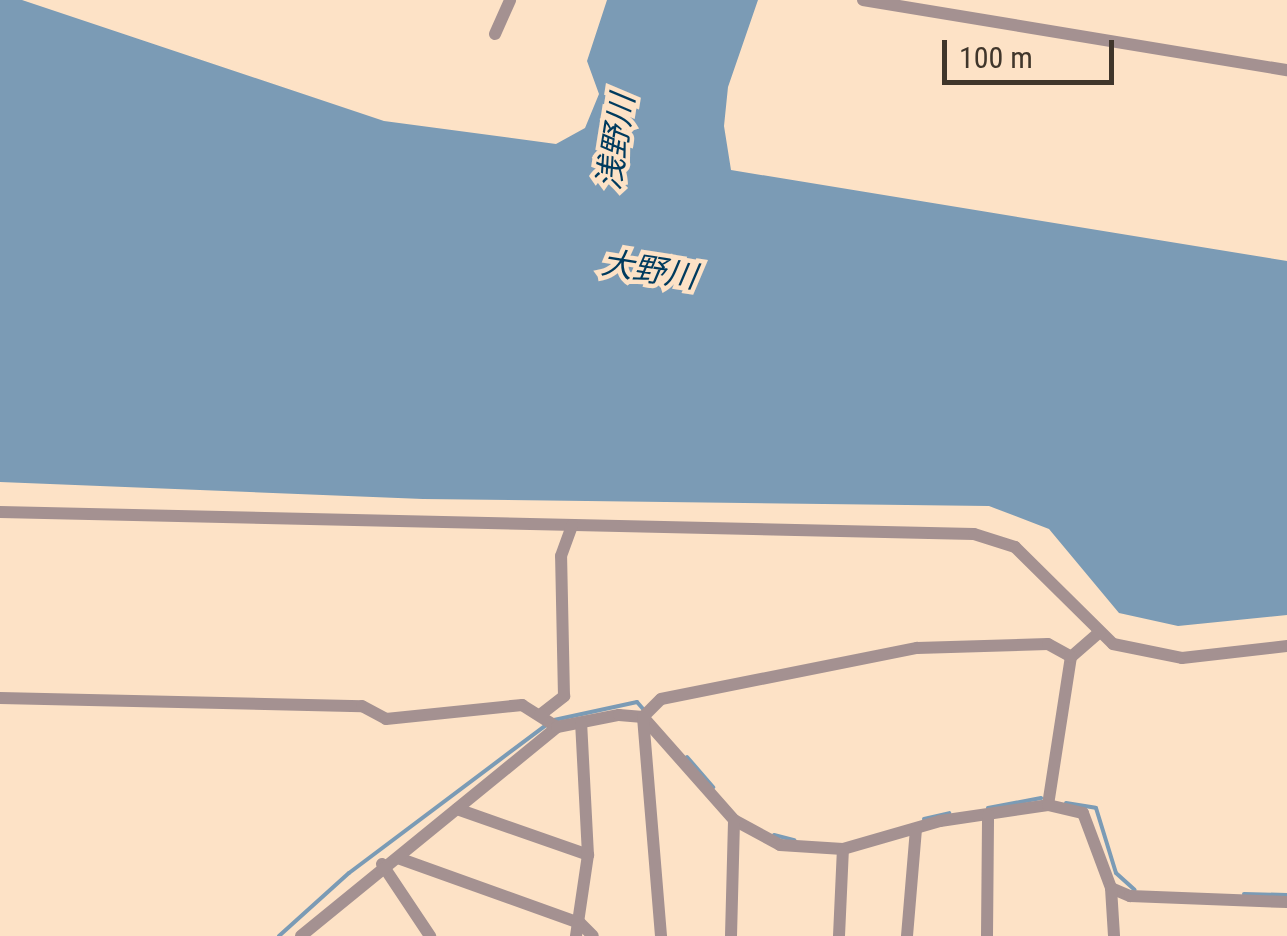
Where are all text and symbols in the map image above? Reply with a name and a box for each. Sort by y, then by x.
scale bar [947,20,1120,82]
text: 100 m [959,40,1033,75]
water label: 浅野川 [590,92,642,192]
water label: 大野川 [599,244,699,296]

